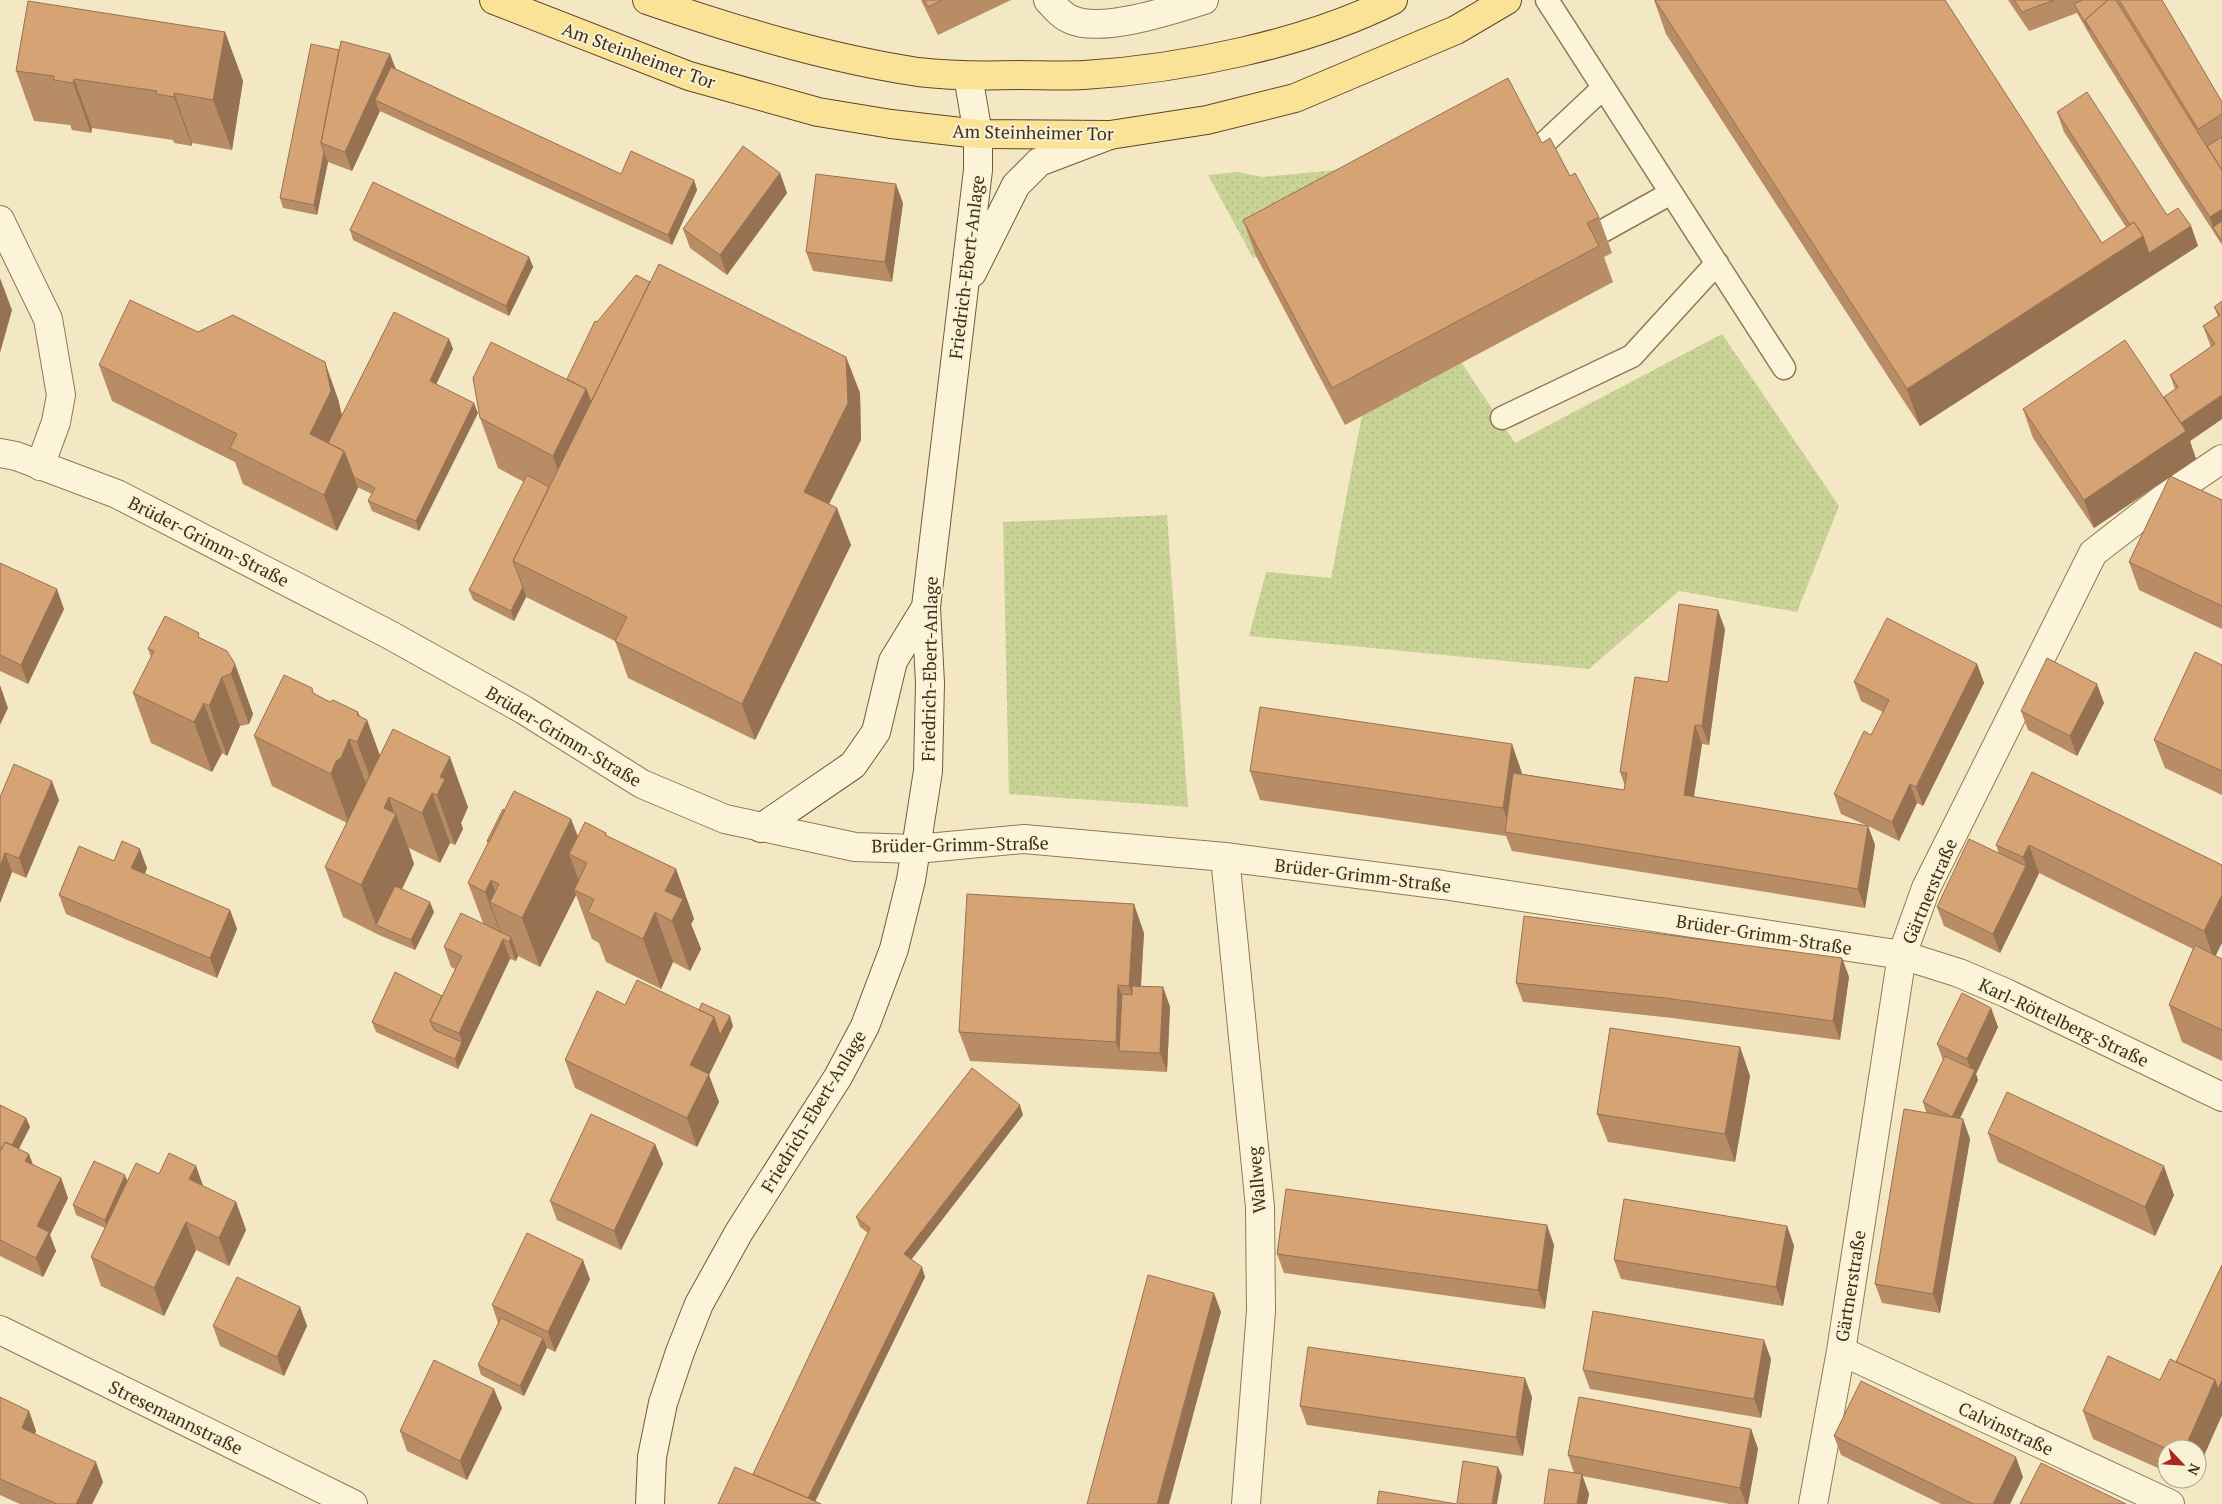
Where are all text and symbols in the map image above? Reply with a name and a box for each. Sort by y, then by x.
street label: Am Steinheimer Tor [559,16,719,94]
street label: Am Steinheimer Tor [952,119,1114,145]
street label: Friedrich-Ebert-Anlage [943,174,989,360]
street label: Brüder-Grimm-Straße [124,490,294,592]
street label: Friedrich-Ebert-Anlage [915,576,943,762]
street label: Brüder-Grimm-Straße [482,680,646,792]
street label: Brüder-Grimm-Straße [871,830,1049,858]
street label: Gärtnerstraße [1896,834,1962,948]
street label: Brüder-Grimm-Straße [1273,852,1453,898]
street label: Brüder-Grimm-Straße [1674,908,1854,960]
street label: Karl-Röttelberg-Straße [1975,972,2153,1072]
street label: Friedrich-Ebert-Anlage [755,1025,871,1197]
street label: Wallweg [1241,1145,1271,1214]
street label: Gärtnerstraße [1829,1228,1871,1344]
street label: Stresemannstraße [105,1374,247,1460]
street label: Calvinstraße [1955,1395,2057,1461]
north arrow [2157,1439,2207,1489]
text: N [2183,1461,2205,1479]

